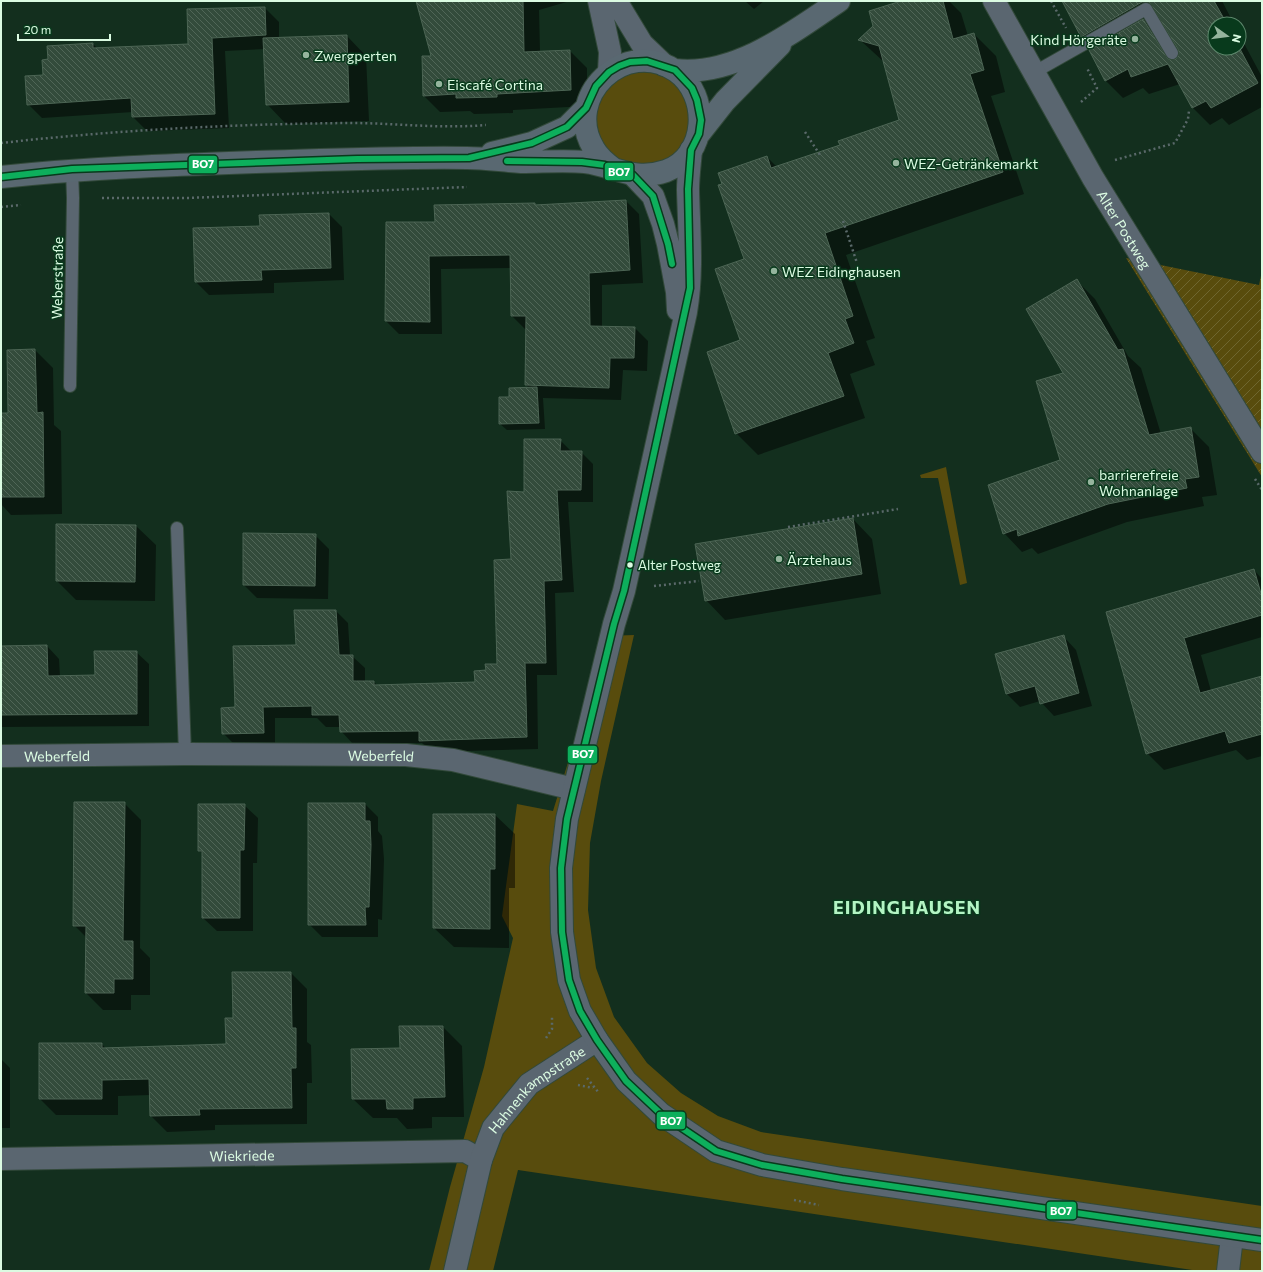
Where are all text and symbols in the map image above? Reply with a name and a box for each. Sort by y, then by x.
scale bar [18,16,110,42]
north arrow [1207,16,1247,56]
text: 20 m [24,22,51,36]
place label: Kind Hörgeräte [1030,31,1127,48]
text: N [1230,33,1244,44]
marker: Kind Hörgeräte [1130,34,1140,44]
place label: Zwergperten [314,47,397,64]
marker: Zwergperten [301,50,311,60]
place label: Eiscafé Cortina [447,76,543,93]
marker: Eiscafé Cortina [434,79,444,89]
line badge: BO7 [188,155,218,174]
place label: WEZ-Getränkemarkt [904,155,1039,172]
text: BO7 [192,157,214,170]
marker: WEZ-Getränkemarkt [891,158,901,168]
line badge: BO7 [604,162,634,181]
text: BO7 [608,165,630,178]
street label: Alter Postweg [1094,187,1156,272]
street label: Weberstraße [48,237,66,319]
place label: WEZ Eidinghausen [782,263,901,280]
marker: WEZ Eidinghausen [769,266,779,276]
place label: barrierefreie Wohnanlage [1099,466,1179,499]
marker: barrierefreie Wohnanlage [1086,477,1096,487]
place label: Ärztehaus [787,551,852,568]
marker: Ärztehaus [774,554,784,564]
place label: Alter Postweg [638,557,721,573]
marker: Alter Postweg [625,560,635,570]
line badge: BO7 [567,745,598,764]
street label: Weberfeld [348,746,415,764]
street label: Weberfeld [24,747,90,764]
text: BO7 [572,747,594,760]
district label: EIDINGHAUSEN [833,896,981,918]
street label: Hahnenkampstraße [484,1042,588,1136]
line badge: BO7 [656,1111,686,1130]
text: BO7 [660,1114,682,1127]
street label: Wiekriede [209,1146,275,1164]
line badge: BO7 [1046,1201,1077,1220]
text: BO7 [1050,1204,1072,1217]

